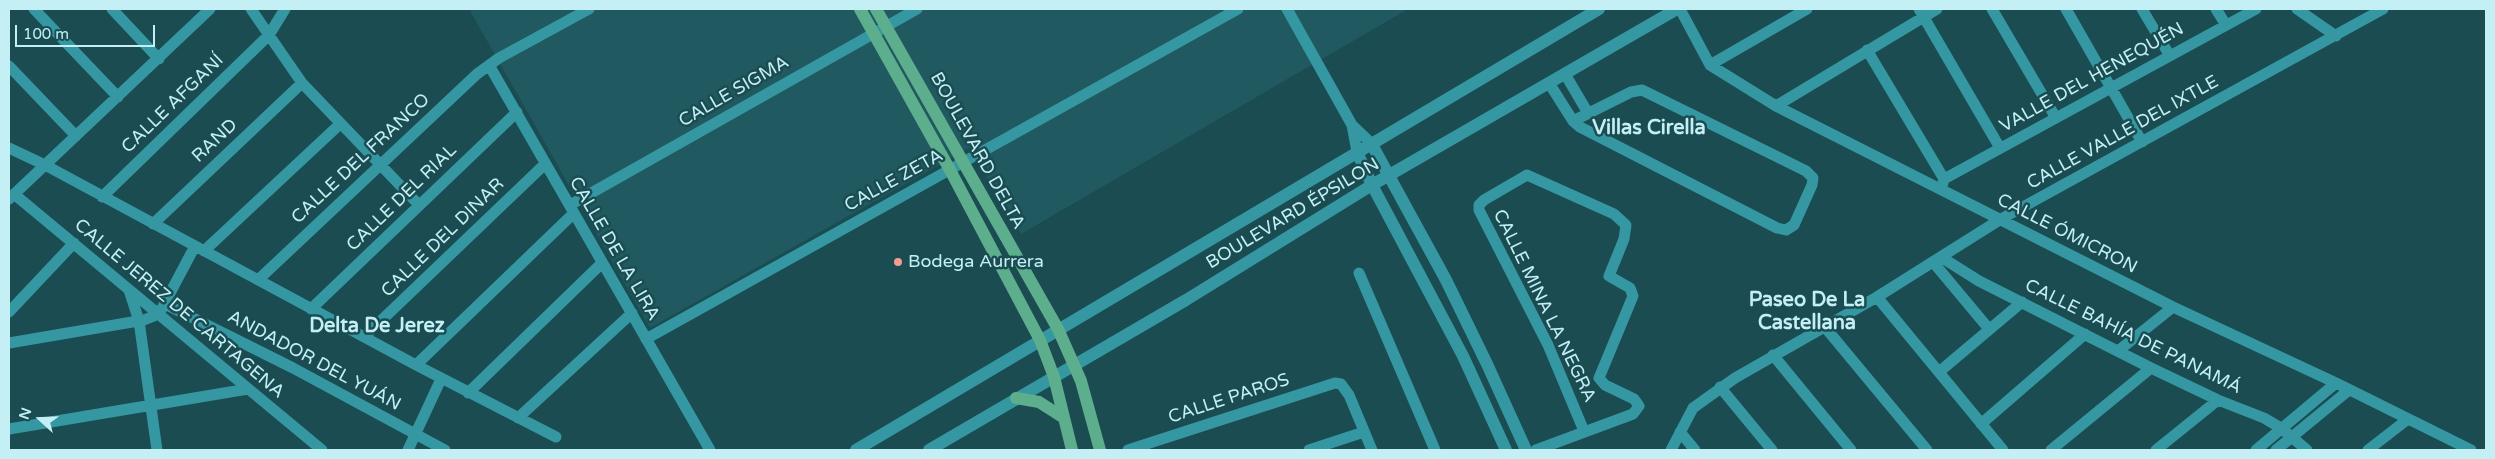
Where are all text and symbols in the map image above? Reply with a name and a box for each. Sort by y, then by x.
scale bar [18,15,158,47]
street label: VALLE DEL HENEQUÉN [1996,18,2188,138]
text: 100 m [23,25,69,43]
street label: CALLE AFGANÍ [117,50,229,158]
street label: CALLE SIGMA [675,52,793,132]
street label: BOULEVARD DELTA [925,69,1029,233]
street label: CALLE VALLE DEL IXTLE [2024,71,2222,195]
street label: CALLE DEL FRANCO [287,89,435,229]
street label: RAND [188,115,242,167]
district label: Villas Cirella [1592,117,1706,141]
street label: CALLE DEL RIAL [342,140,462,256]
street label: CALLE ZETA [841,145,947,217]
street label: BOULEVARD ÉPSILON [1203,154,1383,274]
street label: CALLE DE LA LIRA [564,173,664,325]
street label: CALLE DEL DINAR [377,174,509,302]
street label: CALLE ÓMICRON [1993,189,2141,279]
street label: CALLE MINA LA NEGRA [1488,206,1600,406]
street label: CALLE JEREZ DE CARTAGENA [70,215,288,403]
place label: Bodega Aurrera [908,251,1044,273]
marker: Bodega Aurrera [892,256,904,268]
street label: CALLE BAHÍA DE PANAMÁ [2021,275,2245,399]
district label: Paseo De La Castellana [1749,289,1865,336]
street label: ANDADOR DEL YUÁN [224,306,404,416]
district label: Delta De Jerez [309,315,445,339]
street label: CALLE PAROS [1166,369,1292,429]
north arrow [15,394,65,444]
text: N [16,406,35,422]

